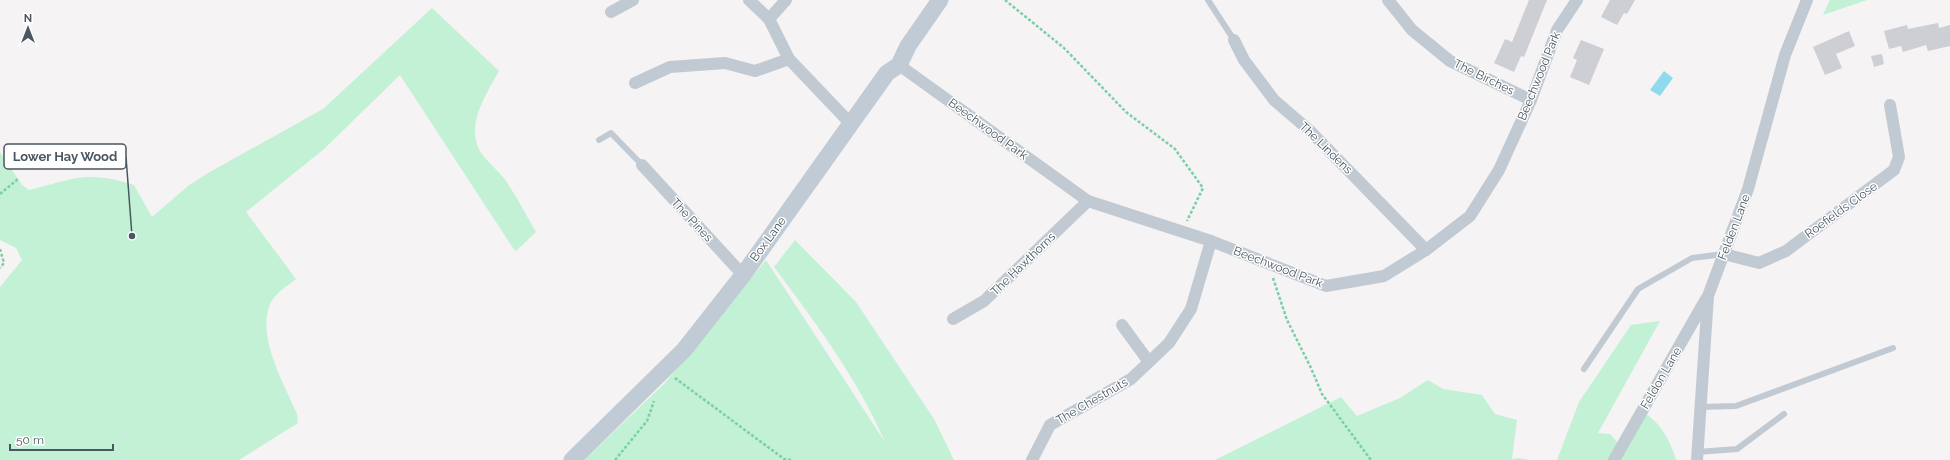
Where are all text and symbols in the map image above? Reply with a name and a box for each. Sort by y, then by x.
north arrow [8,8,48,48]
text: N [24,12,32,25]
street label: Beechwood Park [1515,29,1563,122]
street label: The Birches [1452,56,1517,98]
street label: Beechwood Park [946,96,1031,163]
street label: The Lindens [1297,119,1356,177]
callout: Lower Hay Wood [4,144,126,169]
text: Lower Hay Wood [13,149,117,164]
street label: Roefields Close [1802,179,1880,241]
street label: Felden Lane [1715,192,1753,262]
street label: The Pines [668,195,716,245]
street label: Box Lane [747,214,789,264]
street label: The Hawthorns [988,229,1058,298]
street label: Beechwood Park [1231,244,1325,291]
street label: Feldon Lane [1638,345,1684,411]
street label: The Chestnuts [1054,375,1131,427]
scale bar [10,426,113,452]
text: 50 m [16,433,44,447]

